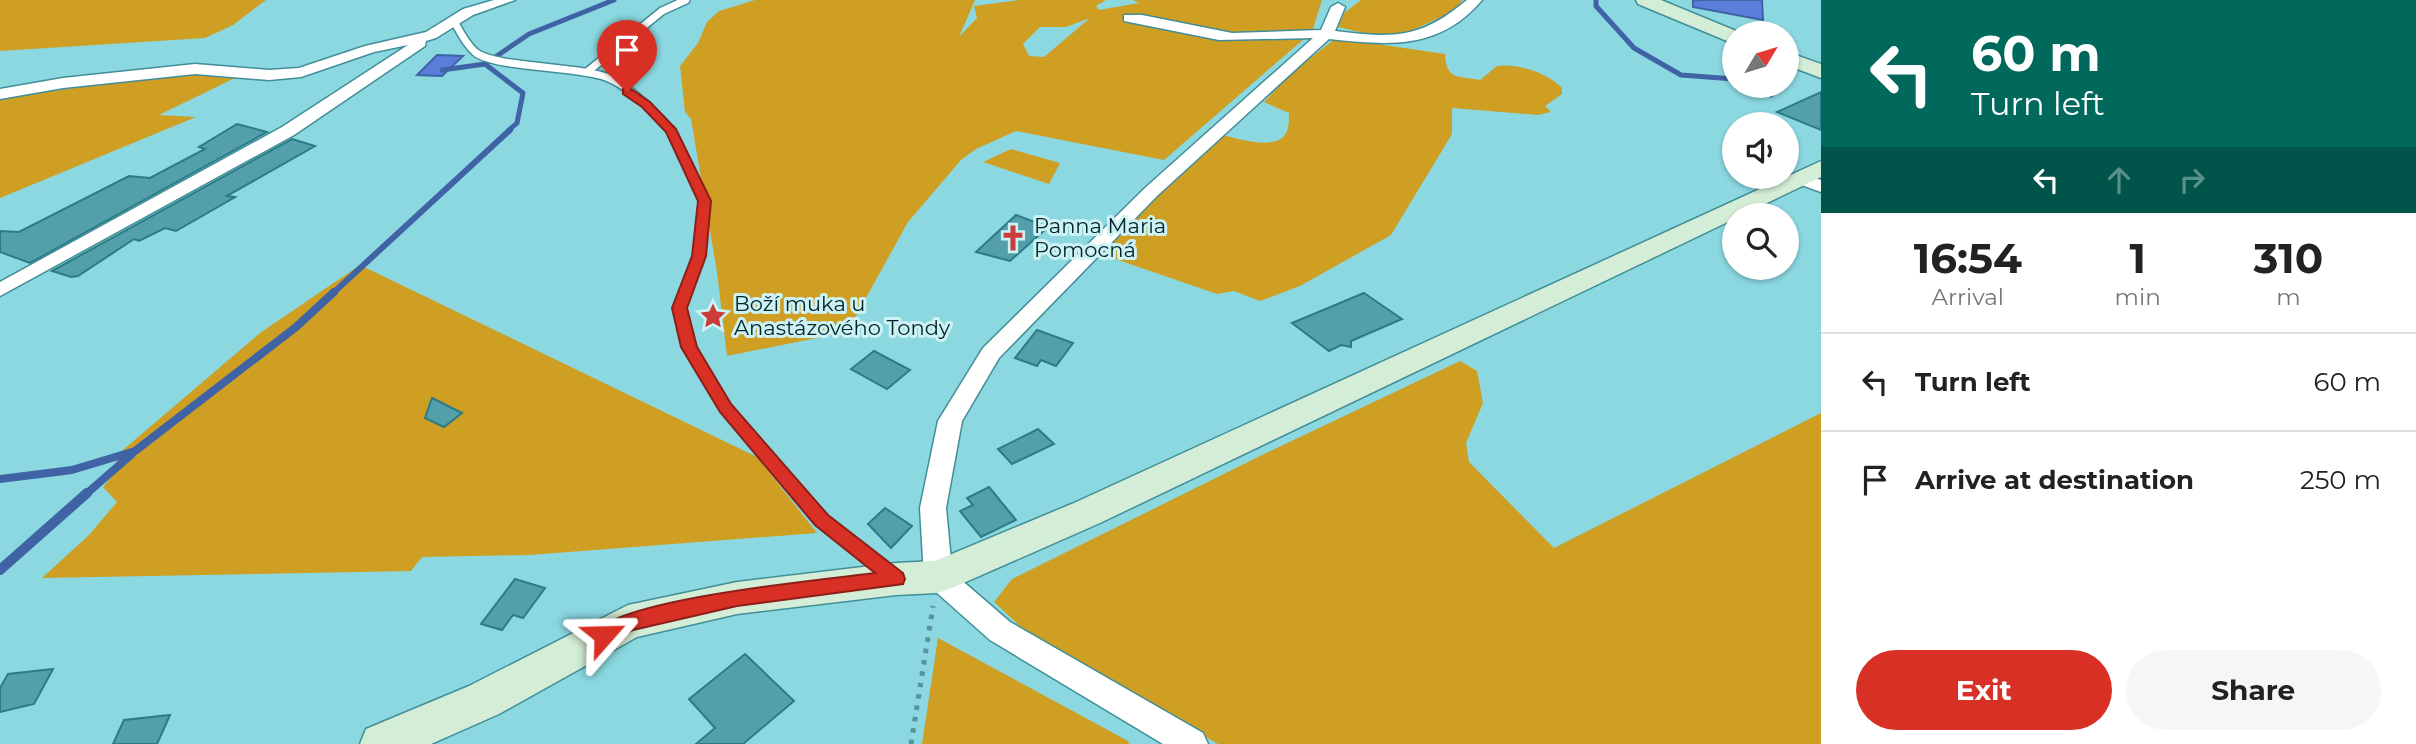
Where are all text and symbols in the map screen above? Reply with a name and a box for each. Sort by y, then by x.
pin [597,20,657,92]
north arrow [1722,21,1799,98]
map controls [1722,21,1799,280]
text: 60 m [1971,24,2101,83]
icon: left [1856,28,1947,119]
icon: arrive [608,31,646,69]
text: Turn left [1971,84,2105,123]
button: sound [1722,112,1799,189]
icon: left [2027,161,2065,199]
icon: ahead [2100,161,2138,199]
icon: right [2173,161,2211,199]
button: search [1722,203,1799,280]
place label: Panna Maria Pomocná [1034,213,1166,262]
church icon: Panna Maria Pomocná [998,223,1028,253]
text: 16:54 [1914,232,2022,284]
text: 1 [2129,232,2146,284]
text: 310 [2253,232,2323,284]
text: Arrival [1932,283,2004,311]
text: min [2115,283,2161,311]
text: m [2276,283,2301,311]
place label: Boží muka u Anastázového Tondy [734,291,951,340]
place icon: Boží muka u Anastázového Tondy [698,301,728,331]
icon: left [1856,363,1894,401]
text: Turn left [1915,366,2031,398]
text: 60 m [2314,366,2381,398]
icon: arrive [1856,461,1894,499]
text: Arrive at destination [1915,464,2194,496]
text: 250 m [2300,464,2381,496]
position arrow [567,598,641,672]
button: Exit [1856,650,2112,730]
button: Share [2126,650,2381,730]

